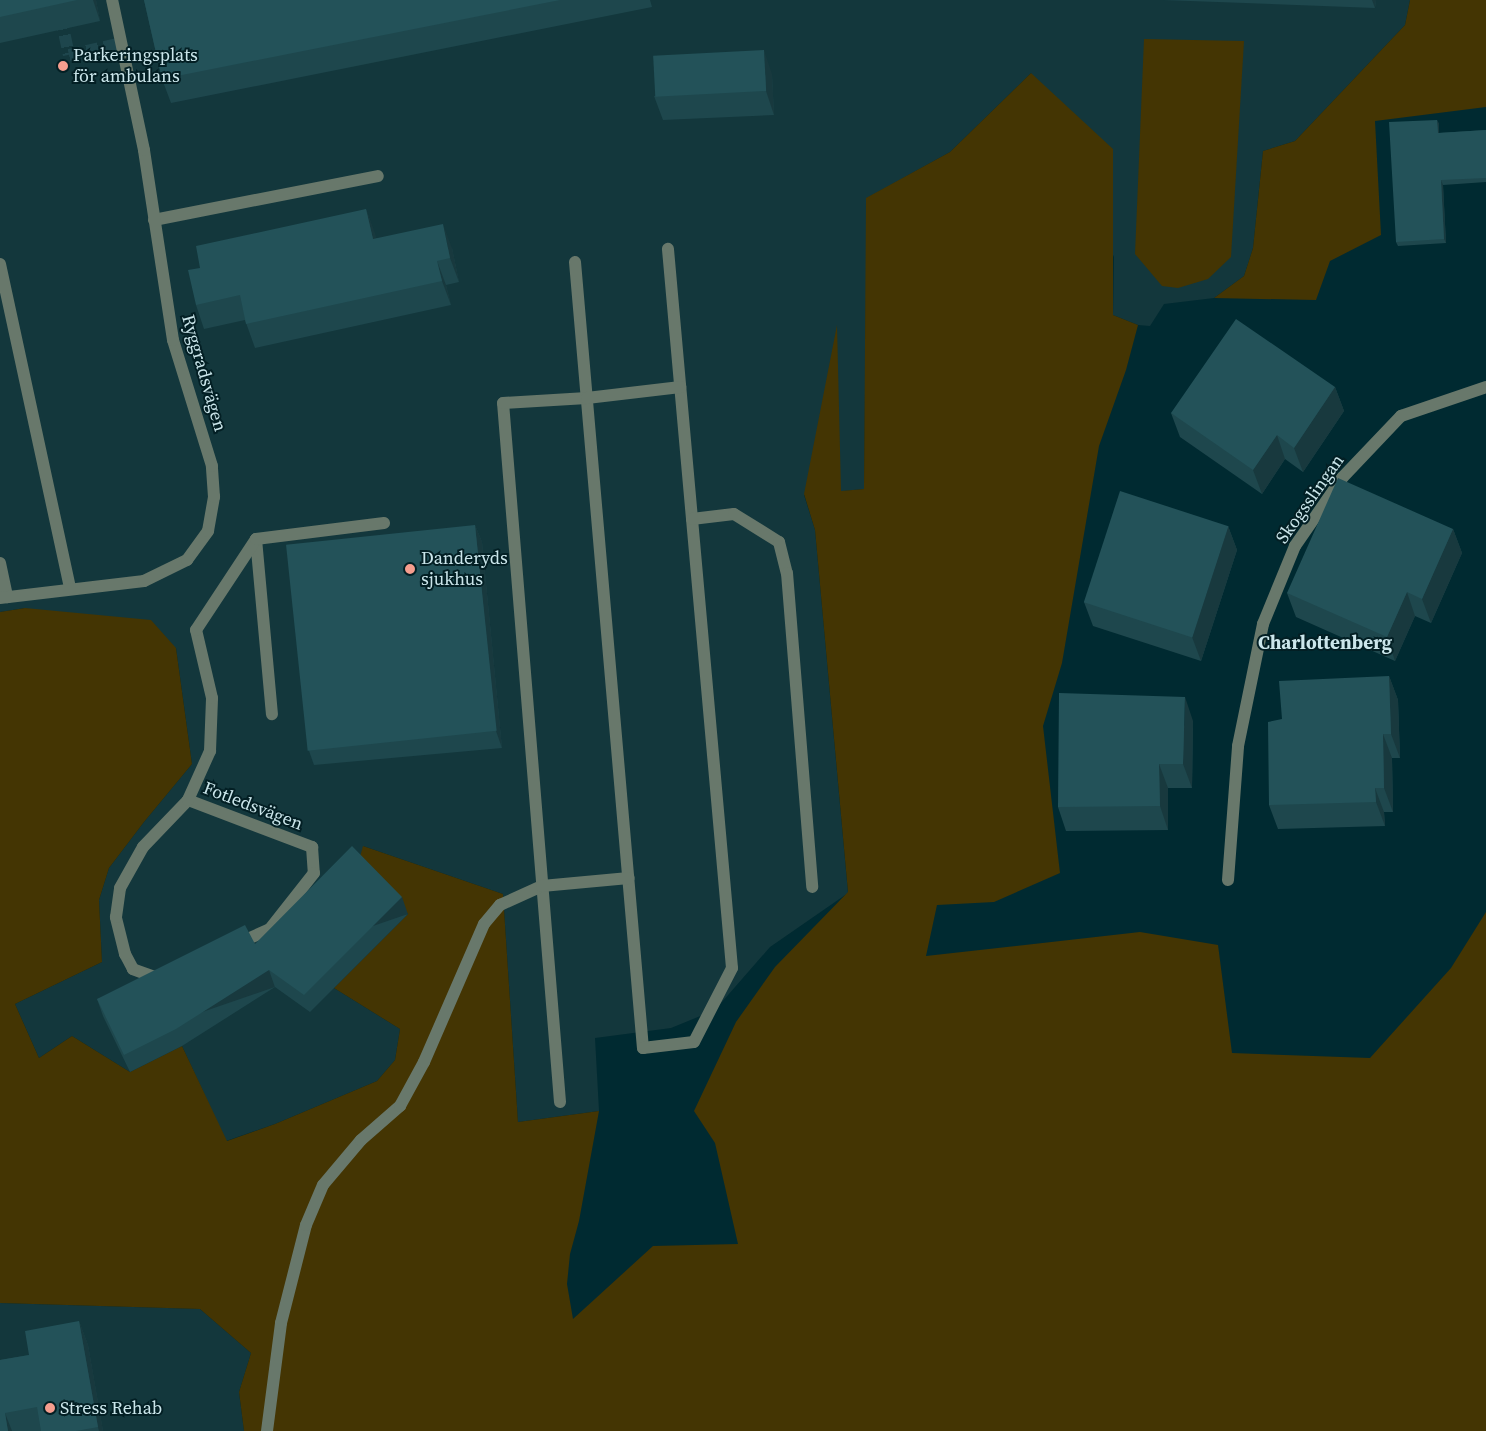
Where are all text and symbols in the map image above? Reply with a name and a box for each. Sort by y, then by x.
place label: Parkeringsplats för ambulans [73,45,198,88]
marker: Parkeringsplats för ambulans [57,60,69,72]
street label: Ryggradsvägen [177,312,231,434]
street label: Skogsslingan [1271,450,1349,548]
place label: Danderyds sjukhus [421,548,508,590]
marker: Danderyds sjukhus [403,562,417,576]
district label: Charlottenberg [1258,632,1392,654]
street label: Fotledsvägen [200,777,306,835]
place label: Stress Rehab [60,1397,162,1419]
marker: Stress Rehab [44,1402,56,1414]

